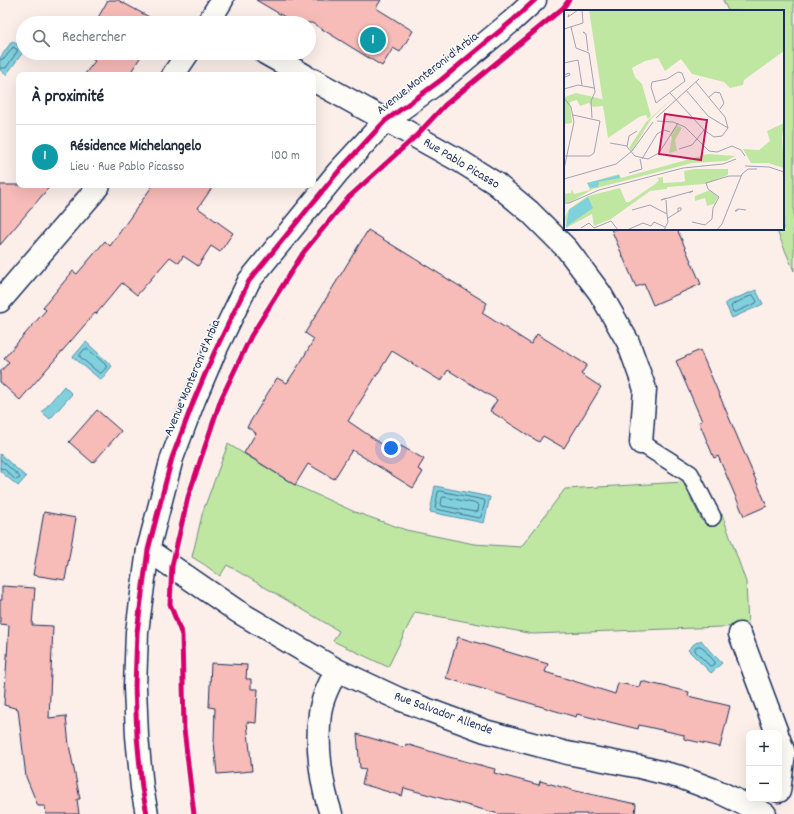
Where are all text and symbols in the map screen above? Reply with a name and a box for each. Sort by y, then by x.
inset map [564,10,784,230]
search box [16,16,316,60]
pin: 1 [360,25,386,55]
icon: search [30,27,52,49]
text: Rechercher [62,27,126,49]
street label: Avenue Monteroni d'Arbia [373,27,484,120]
text: À proximité [32,86,104,110]
street label: Rue Pablo Picasso [419,134,503,195]
text: Résidence Michelangelo [70,136,201,158]
text: 1 [44,147,46,166]
text: 100 m [271,147,300,166]
text: Lieu · Rue Pablo Picasso [70,158,184,177]
street label: Avenue Monteroni d'Arbia [160,316,227,439]
your location [381,438,401,458]
street label: Rue Salvador Allende [391,687,495,741]
map controls [746,730,782,802]
button: + [746,730,782,766]
button: − [746,766,782,802]

